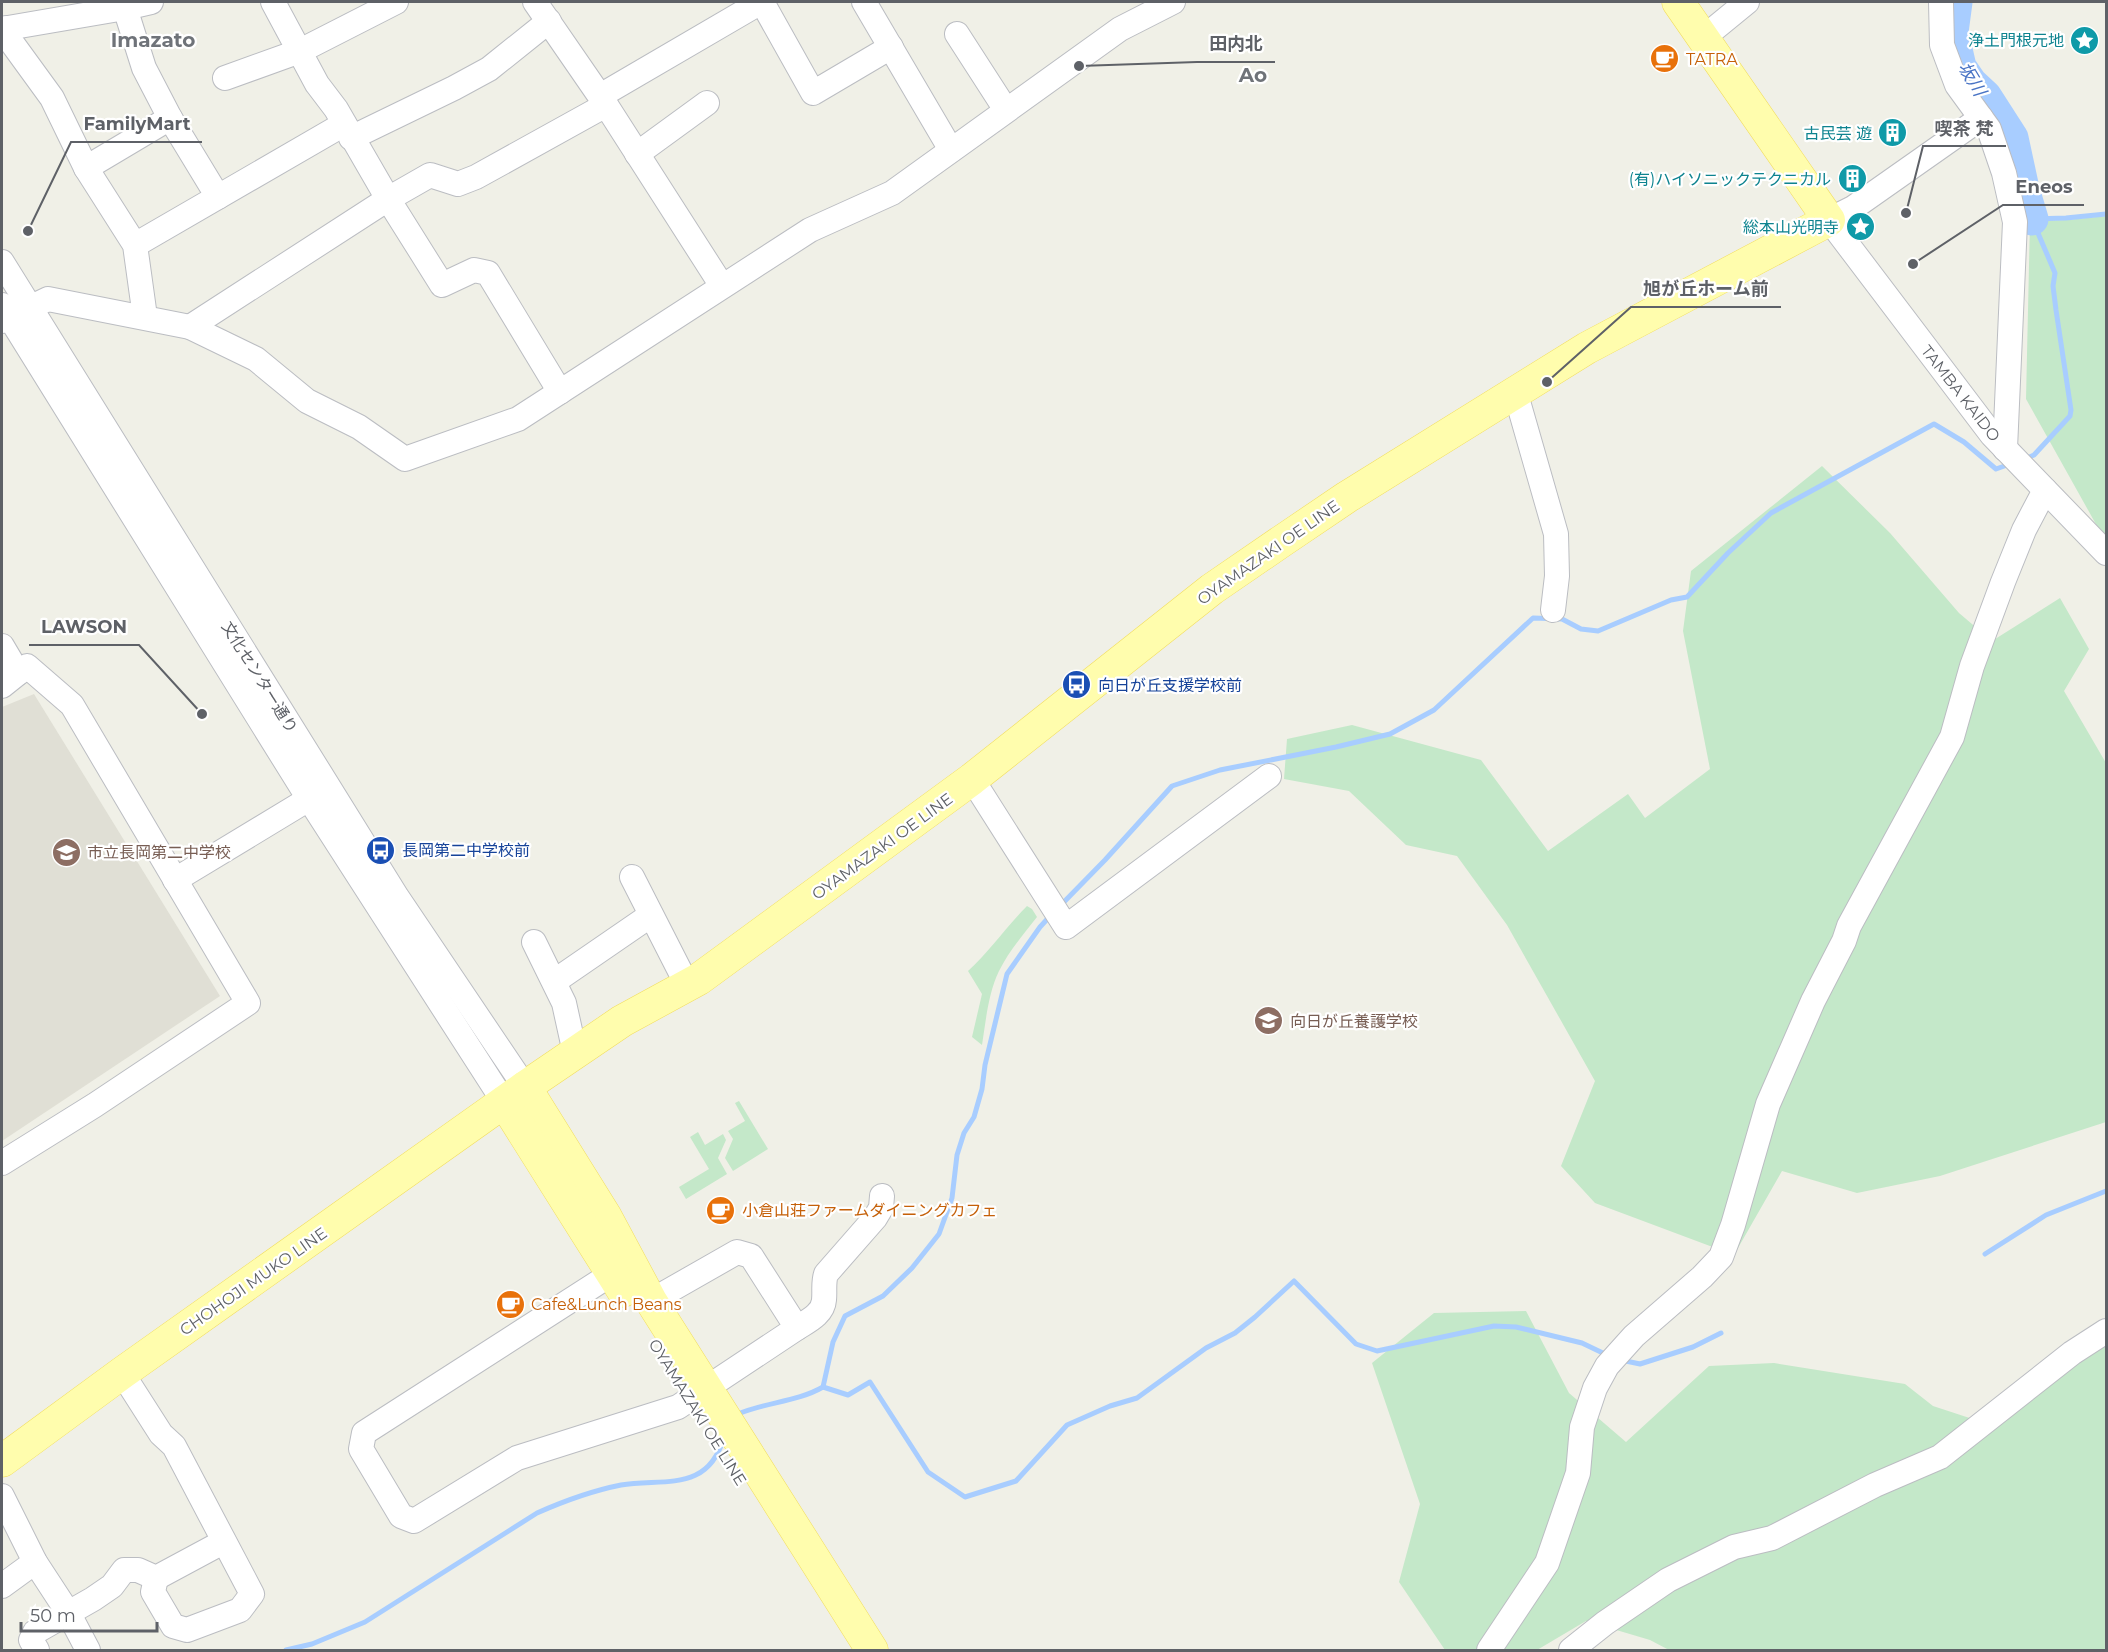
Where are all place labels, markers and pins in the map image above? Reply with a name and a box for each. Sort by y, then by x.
place icon: 浄土門根元地 [2069,24,2101,56]
callout: 田内北 [1197,26,1275,62]
place label: 浄土門根元地 [1968,31,2064,50]
cafe icon: TATRA [1649,43,1681,75]
place label: TATRA [1686,50,1738,69]
callout: FamilyMart [71,106,202,142]
callout: 喫茶 梵 [1923,110,2006,146]
building icon: 古民芸 遊 [1877,117,1909,149]
place label: 古民芸 遊 [1804,124,1872,143]
building icon: (有)ハイソニックテクニカル [1836,163,1868,195]
callout: Eneos [2003,169,2084,205]
place label: (有)ハイソニックテクニカル [1629,170,1831,189]
place icon: 総本山光明寺 [1844,211,1876,243]
place label: 総本山光明寺 [1743,218,1839,237]
callout: 旭が丘ホーム前 [1631,271,1781,307]
callout: LAWSON [29,609,139,645]
bus stop icon: 向日が丘支援学校前 [1061,669,1093,701]
place label: 向日が丘支援学校前 [1098,676,1242,695]
bus stop icon: 長岡第二中学校前 [365,834,397,866]
school or university icon: 市立長岡第二中学校 [50,836,82,868]
place label: 長岡第二中学校前 [402,841,530,860]
place label: 市立長岡第二中学校 [87,843,231,862]
school or university icon: 向日が丘養護学校 [1253,1005,1285,1037]
place label: 向日が丘養護学校 [1290,1012,1418,1031]
cafe icon: 小倉山荘ファームダイニングカフェ [705,1194,737,1226]
place label: 小倉山荘ファームダイニングカフェ [742,1201,998,1220]
cafe icon: Cafe&Lunch Beans [494,1288,526,1320]
place label: Cafe&Lunch Beans [531,1295,682,1314]

